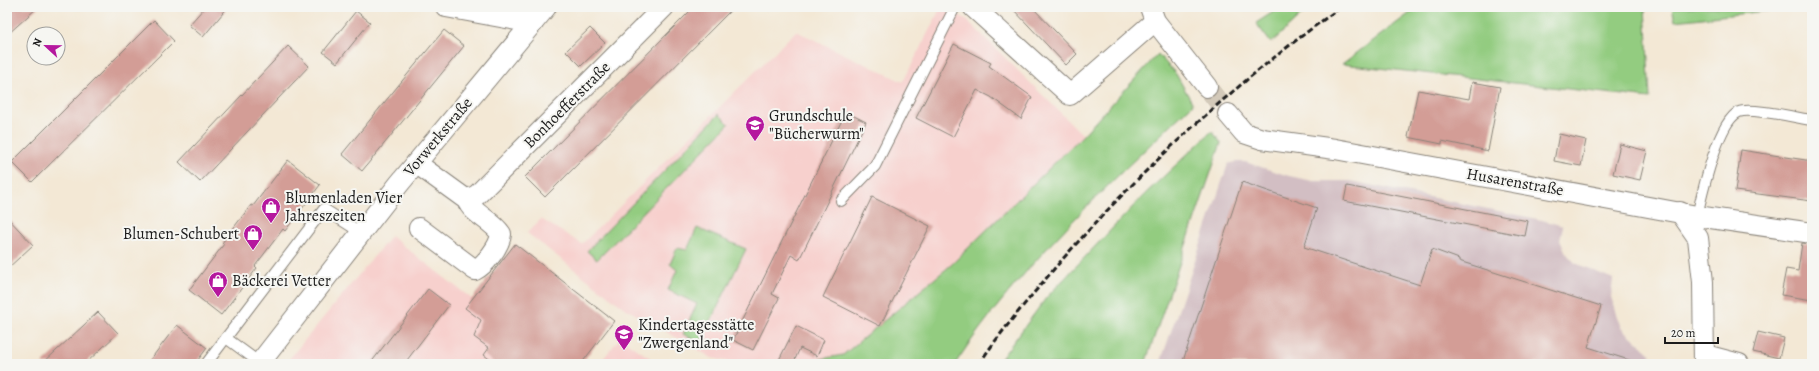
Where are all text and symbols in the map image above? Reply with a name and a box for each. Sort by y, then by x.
north arrow [26,26,66,66]
text: N [29,36,46,49]
street label: Bonhoefferstraße [519,57,615,153]
street label: Vorwerkstraße [398,93,478,182]
place label: Grundschule "Bücherwurm" [769,105,864,145]
school or university icon: Grundschule "Bücherwurm" [744,114,766,142]
street label: Husarenstraße [1465,163,1565,201]
place label: Blumenladen Vier Jahreszeiten [285,187,402,227]
shop icon: Blumenladen Vier Jahreszeiten [260,196,282,224]
place label: Blumen-Schubert [123,223,239,245]
shop icon: Blumen-Schubert [242,223,264,251]
shop icon: Bäckerei Vetter [207,270,229,298]
place label: Bäckerei Vetter [232,270,331,292]
place label: Kindertagesstätte "Zwergenland" [638,314,754,354]
scale bar [1665,319,1718,345]
school or university icon: Kindertagesstätte "Zwergenland" [613,323,635,351]
text: 20 m [1671,325,1695,341]

